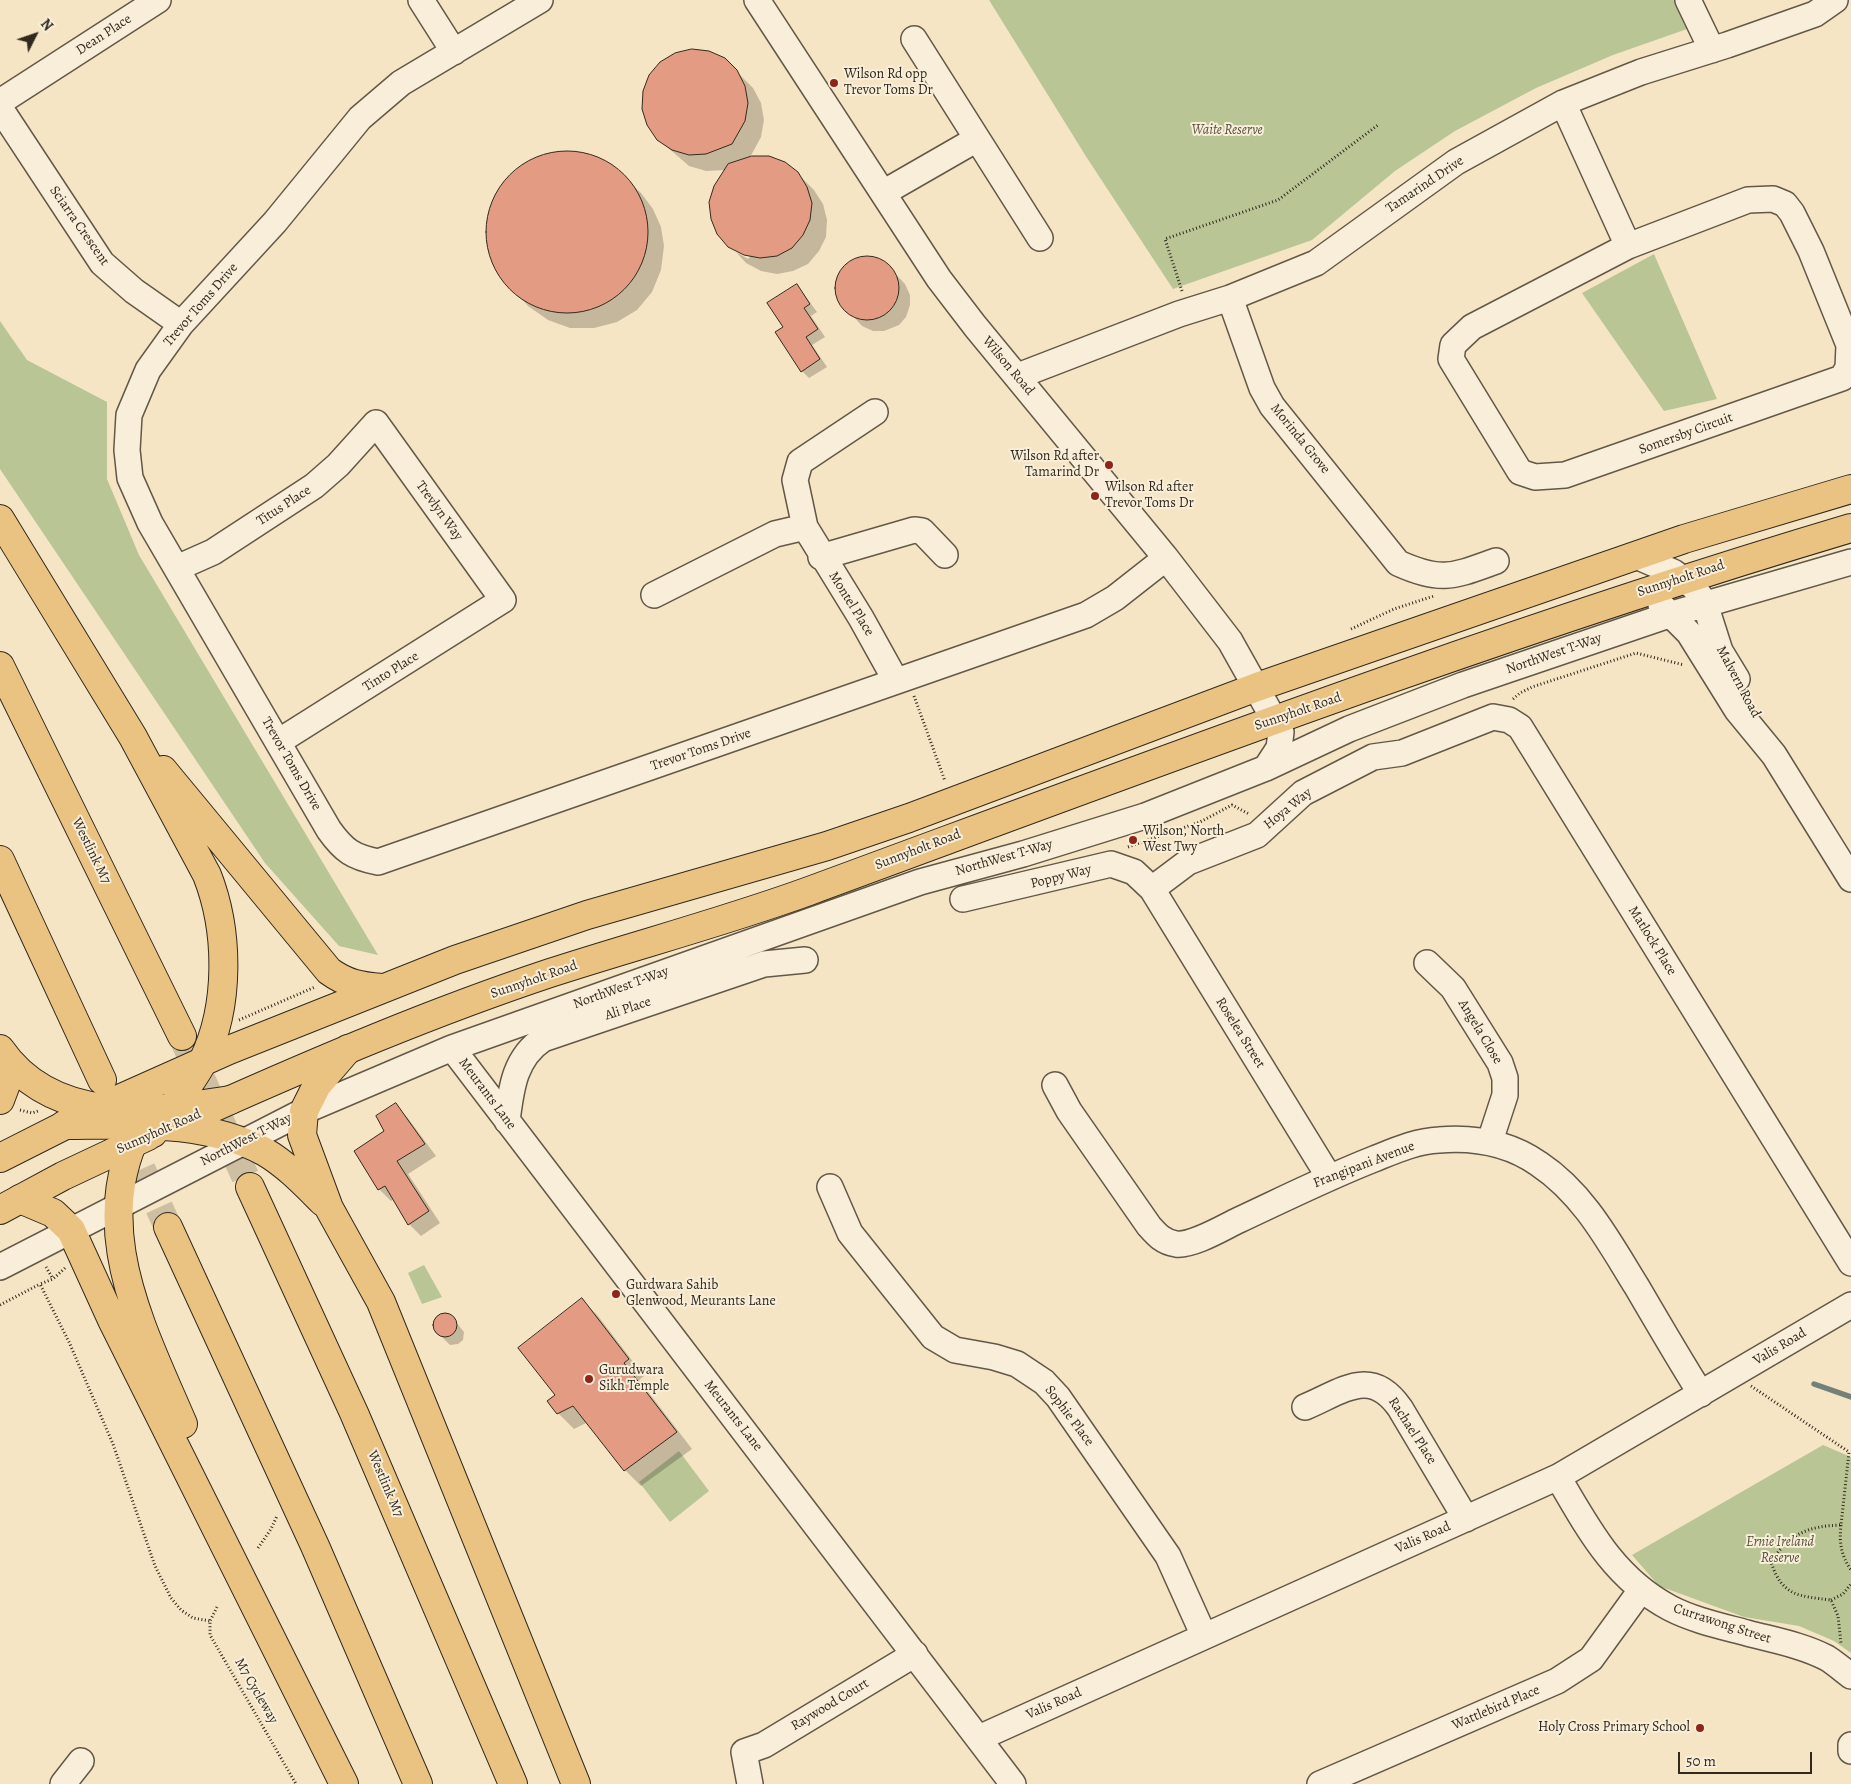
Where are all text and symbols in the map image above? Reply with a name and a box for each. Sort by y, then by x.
north arrow [10,10,60,60]
street label: Dean Place [73,11,135,59]
text: N [36,15,57,35]
place label: Wilson Rd opp Trevor Toms Dr [844,67,933,100]
marker: Wilson Rd opp Trevor Toms Dr [828,77,840,89]
park label: Waite Reserve [1191,123,1263,139]
street label: Tamarind Drive [1383,153,1467,217]
street label: Sciarra Crescent [45,183,113,269]
street label: Trevor Toms Drive [160,260,242,350]
street label: Wilson Road [978,333,1038,399]
street label: Morinda Grove [1267,400,1333,478]
street label: Somersby Circuit [1637,409,1735,459]
place label: Wilson Rd after Tamarind Dr [1010,449,1099,482]
marker: Wilson Rd after Tamarind Dr [1103,459,1115,471]
street label: Trevlyn Way [412,478,466,544]
place label: Wilson Rd after Trevor Toms Dr [1105,480,1194,512]
street label: Titus Place [254,482,314,530]
marker: Wilson Rd after Trevor Toms Dr [1089,490,1101,502]
street label: Sunnyholt Road [1635,557,1727,601]
street label: Montel Place [825,569,877,639]
street label: NorthWest T-Way [1504,630,1604,678]
street label: Malvern Road [1712,643,1764,721]
street label: Tinto Place [360,648,422,696]
street label: Sunnyholt Road [1252,689,1344,735]
street label: Trevor Toms Drive [257,714,325,814]
street label: Trevor Toms Drive [649,725,753,775]
street label: Hoya Way [1261,785,1315,833]
street label: Westlink M7 [68,815,114,887]
place label: Wilson, North West Twy [1143,824,1224,856]
street label: Sunnyholt Road [873,826,963,874]
marker: Wilson, North West Twy [1127,834,1139,846]
street label: NorthWest T-Way [954,836,1054,880]
street label: Poppy Way [1029,861,1093,893]
street label: Matlock Place [1624,903,1680,979]
street label: Sunnyholt Road [488,957,580,1003]
street label: NorthWest T-Way [571,963,671,1013]
street label: Ali Place [603,994,653,1024]
street label: Roselea Street [1212,994,1268,1072]
street label: Angela Close [1454,997,1506,1067]
street label: Meurants Lane [455,1055,519,1133]
street label: Sunnyholt Road [114,1106,204,1158]
street label: NorthWest T-Way [198,1110,294,1170]
street label: Frangipani Avenue [1311,1138,1417,1192]
place label: Gurdwara Sahib Glenwood, Meurants Lane [626,1278,776,1310]
marker: Gurdwara Sahib Glenwood, Meurants Lane [610,1288,622,1300]
street label: Valis Road [1750,1325,1810,1369]
place label: Gurudwara Sikh Temple [599,1363,669,1395]
marker: Gurudwara Sikh Temple [583,1373,595,1385]
street label: Meurants Lane [700,1377,766,1455]
street label: Sophie Place [1041,1382,1097,1450]
street label: Rachael Place [1384,1394,1440,1468]
street label: Westlink M7 [363,1448,407,1520]
street label: Valis Road [1393,1518,1453,1558]
park label: Ernie Ireland Reserve [1746,1535,1814,1568]
street label: Currawong Street [1671,1600,1773,1648]
street label: M7 Cycleway [230,1655,282,1727]
street label: Raywood Court [788,1675,872,1735]
street label: Wattlebird Place [1450,1682,1542,1734]
street label: Valis Road [1024,1684,1084,1724]
place label: Holy Cross Primary School [1538,1720,1690,1736]
marker: Holy Cross Primary School [1694,1722,1706,1734]
scale bar [1681,1742,1815,1774]
text: 50 m [1686,1751,1716,1771]

